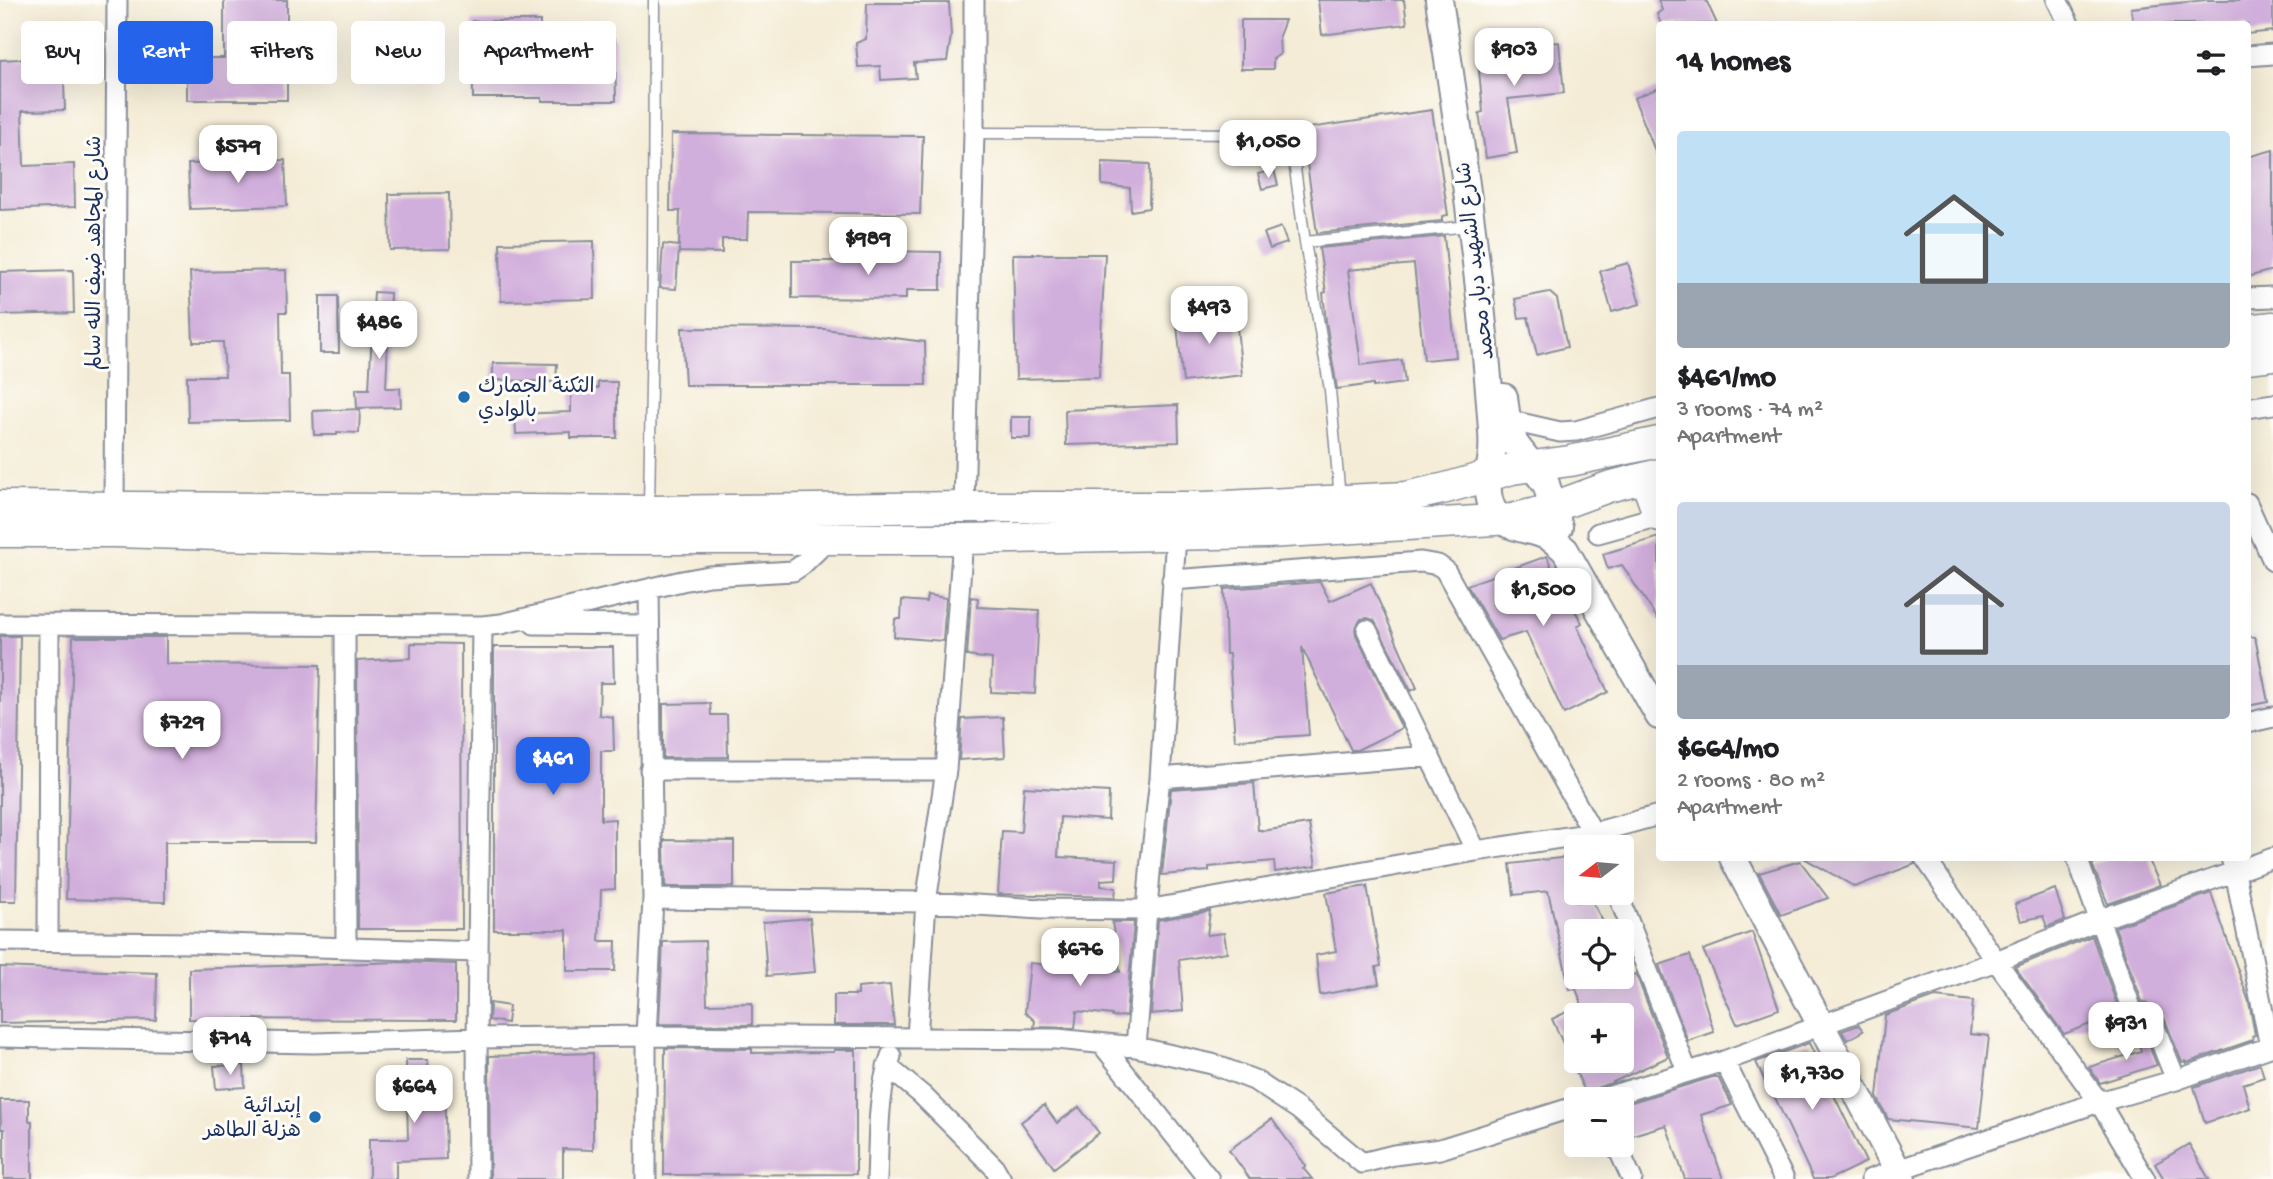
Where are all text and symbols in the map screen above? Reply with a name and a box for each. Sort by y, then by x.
chip: Buy [21,21,104,84]
chip: Rent [118,21,213,84]
chip: Filters [227,21,337,84]
chip: New [351,21,445,84]
chip: Apartment [459,21,616,84]
pin: $903 [1473,28,1555,88]
text: $903 [1491,37,1537,64]
icon: filters [2192,44,2230,82]
text: 14 homes [1677,46,1790,81]
pin: $1,050 [1211,120,1325,180]
pin: $579 [197,125,279,185]
text: $1,050 [1235,129,1301,156]
text: $579 [215,134,261,161]
street label: شارع المجاهد ضيف الله سالم [84,136,109,370]
street label: شارع الشهيد دبار محمد [1453,160,1502,361]
icon: home [1891,176,2017,302]
pin: $989 [827,218,909,277]
text: $989 [845,226,891,253]
pin: $493 [1168,286,1250,346]
text: $493 [1187,295,1231,322]
pin: $486 [338,302,420,361]
text: $486 [356,310,402,337]
text: $461/mo [1677,362,1776,397]
place label: الثكنة الجمارك بالوادي [478,376,595,425]
marker: الثكنة الجمارك بالوادي [456,389,472,405]
text: 3 rooms · 74 m² [1677,397,1823,424]
text: Apartment [1677,424,1781,451]
icon: home [1891,547,2017,673]
pin: $1,500 [1486,568,1600,628]
text: $1,500 [1510,577,1576,604]
pin: $729 [141,702,223,761]
text: $729 [159,710,205,737]
text: $664/mo [1677,733,1779,768]
pin: $461 [512,738,594,797]
text: $461 [532,746,574,773]
text: 2 rooms · 80 m² [1677,768,1825,795]
text: Apartment [1677,795,1781,822]
north arrow [1564,835,1634,905]
map controls [1564,835,1634,1157]
button: locate [1564,919,1634,989]
pin: $676 [1039,928,1121,988]
text: $676 [1057,937,1103,964]
pin: $931 [2085,1002,2167,1062]
button: + [1564,1003,1634,1073]
text: $931 [2104,1011,2148,1038]
pin: $714 [189,1018,271,1077]
text: $714 [209,1026,251,1053]
pin: $1,730 [1755,1052,1869,1112]
text: $1,730 [1780,1061,1844,1088]
pin: $664 [373,1066,455,1125]
text: $664 [392,1074,436,1101]
button: − [1564,1087,1634,1157]
place label: إبتدائية هزلة الطاهر [202,1096,301,1145]
marker: إبتدائية هزلة الطاهر [307,1109,323,1125]

